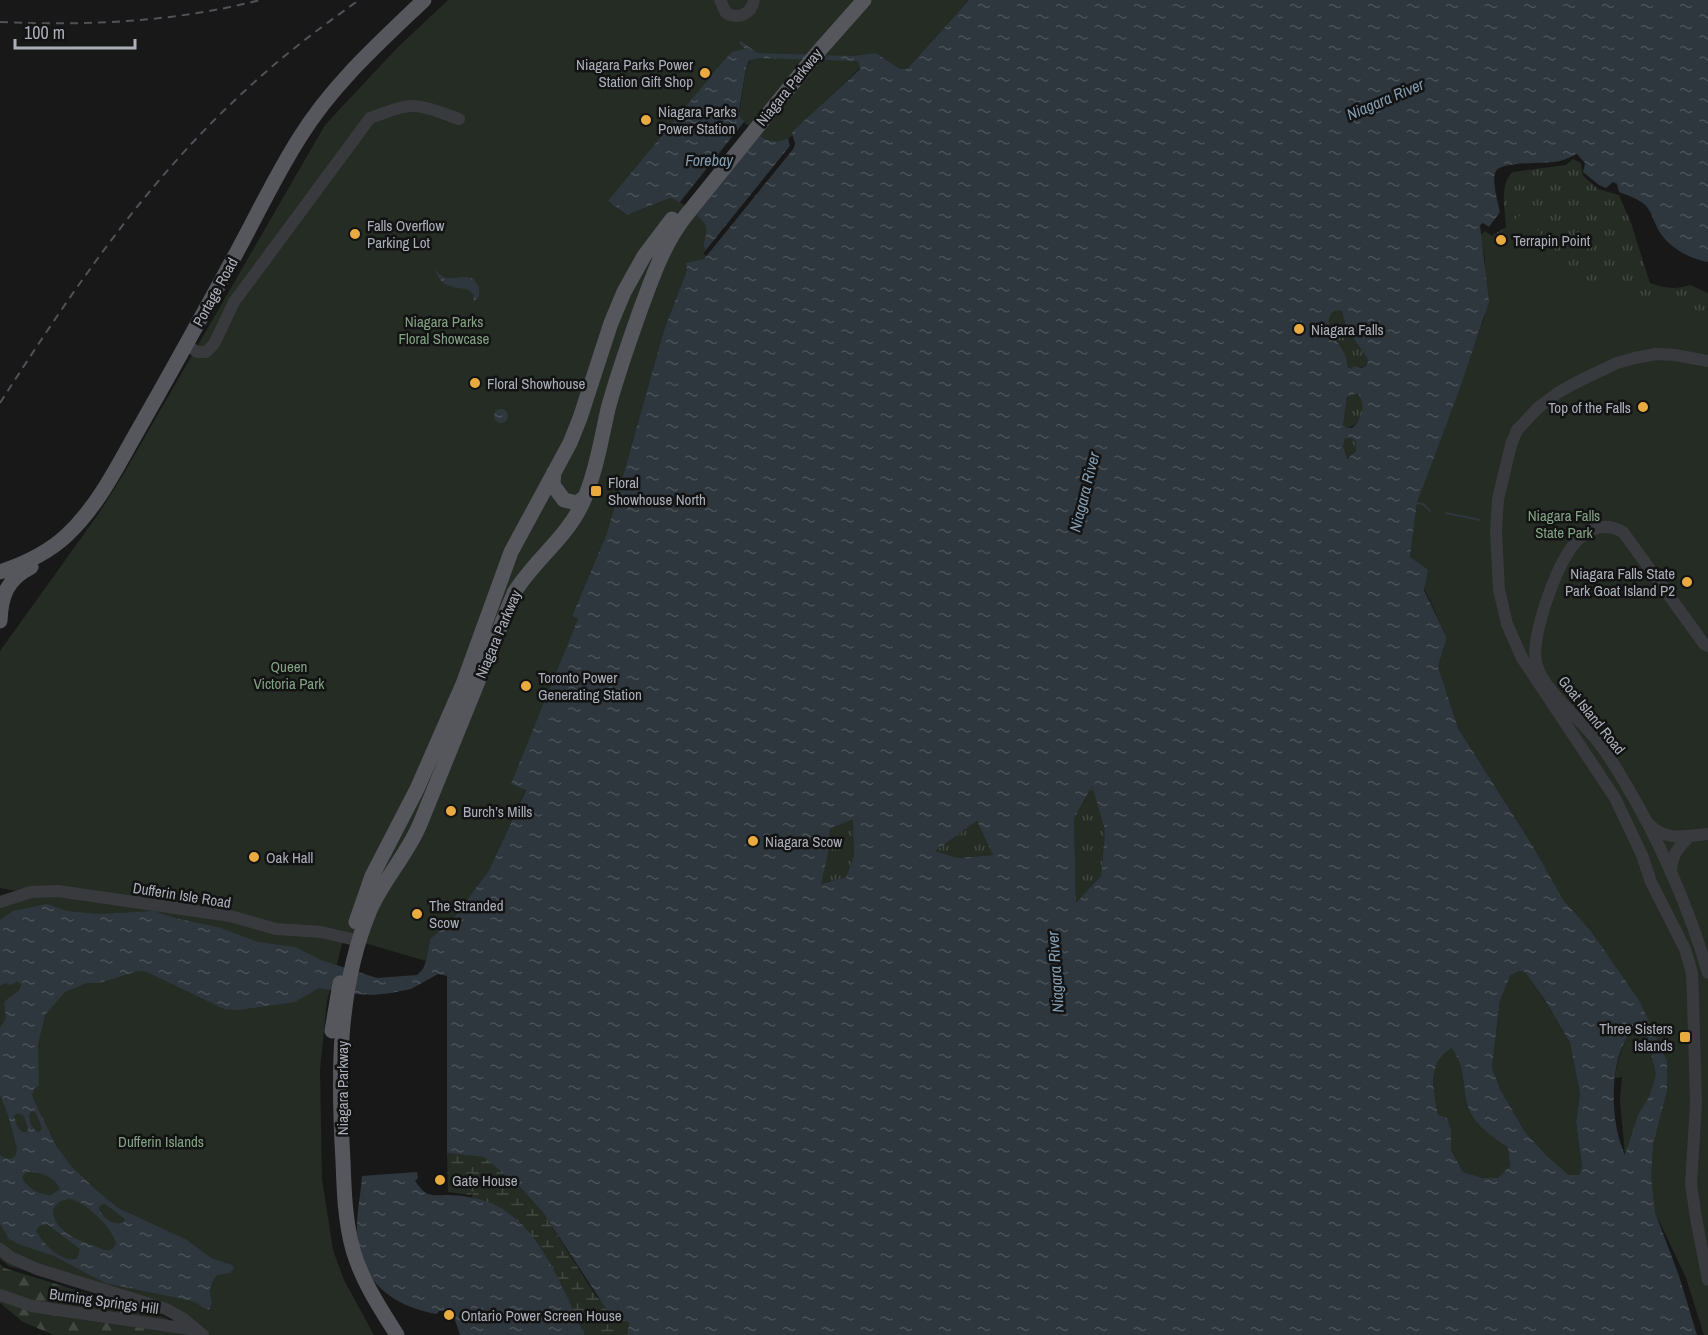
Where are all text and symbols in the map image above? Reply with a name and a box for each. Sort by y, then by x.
scale bar [15,12,135,50]
text: 100 m [24,20,65,45]
street label: Niagara Parkway [751,43,827,130]
place label: Niagara Parks Power Station Gift Shop [576,54,693,92]
marker: Niagara Parks Power Station Gift Shop [698,66,712,80]
water label: Niagara River [1343,73,1427,125]
place label: Niagara Parks Power Station [658,101,737,139]
marker: Niagara Parks Power Station [639,113,653,127]
water label: Forebay [685,149,734,171]
place label: Falls Overflow Parking Lot [367,215,444,253]
marker: Falls Overflow Parking Lot [348,227,362,241]
place label: Terrapin Point [1513,230,1591,251]
marker: Terrapin Point [1494,233,1508,247]
street label: Portage Road [187,254,243,330]
park label: Niagara Parks Floral Showcase [399,311,490,349]
place label: Niagara Falls [1311,319,1384,340]
marker: Niagara Falls [1292,322,1306,336]
place label: Floral Showhouse [487,373,586,394]
marker: Floral Showhouse [468,376,482,390]
place label: Top of the Falls [1548,397,1631,418]
marker: Top of the Falls [1636,400,1650,414]
water label: Niagara River [1063,449,1105,534]
place label: Floral Showhouse North [608,472,706,510]
marker: Floral Showhouse North [589,484,603,498]
park label: Niagara Falls State Park [1528,505,1600,543]
place label: Niagara Falls State Park Goat Island P2 [1565,563,1675,601]
marker: Niagara Falls State Park Goat Island P2 [1680,575,1694,589]
street label: Niagara Parkway [470,586,526,682]
park label: Queen Victoria Park [254,656,325,694]
place label: Toronto Power Generating Station [538,667,642,705]
street label: Goat Island Road [1554,671,1630,759]
marker: Toronto Power Generating Station [519,679,533,693]
place label: Burch’s Mills [463,801,533,822]
marker: Burch’s Mills [444,804,458,818]
place label: Niagara Scow [765,831,842,852]
marker: Niagara Scow [746,834,760,848]
place label: Oak Hall [266,847,313,868]
marker: Oak Hall [247,850,261,864]
street label: Dufferin Isle Road [131,877,233,913]
place label: The Stranded Scow [429,895,504,933]
marker: The Stranded Scow [410,907,424,921]
water label: Niagara River [1041,930,1069,1014]
place label: Three Sisters Islands [1599,1018,1673,1056]
marker: Three Sisters Islands [1678,1030,1692,1044]
street label: Niagara Parkway [332,1040,353,1135]
park label: Dufferin Islands [118,1131,204,1152]
place label: Gate House [452,1170,518,1191]
marker: Gate House [433,1173,447,1187]
street label: Burning Springs Hill [48,1283,160,1319]
place label: Ontario Power Screen House [461,1305,622,1326]
marker: Ontario Power Screen House [442,1308,456,1322]

